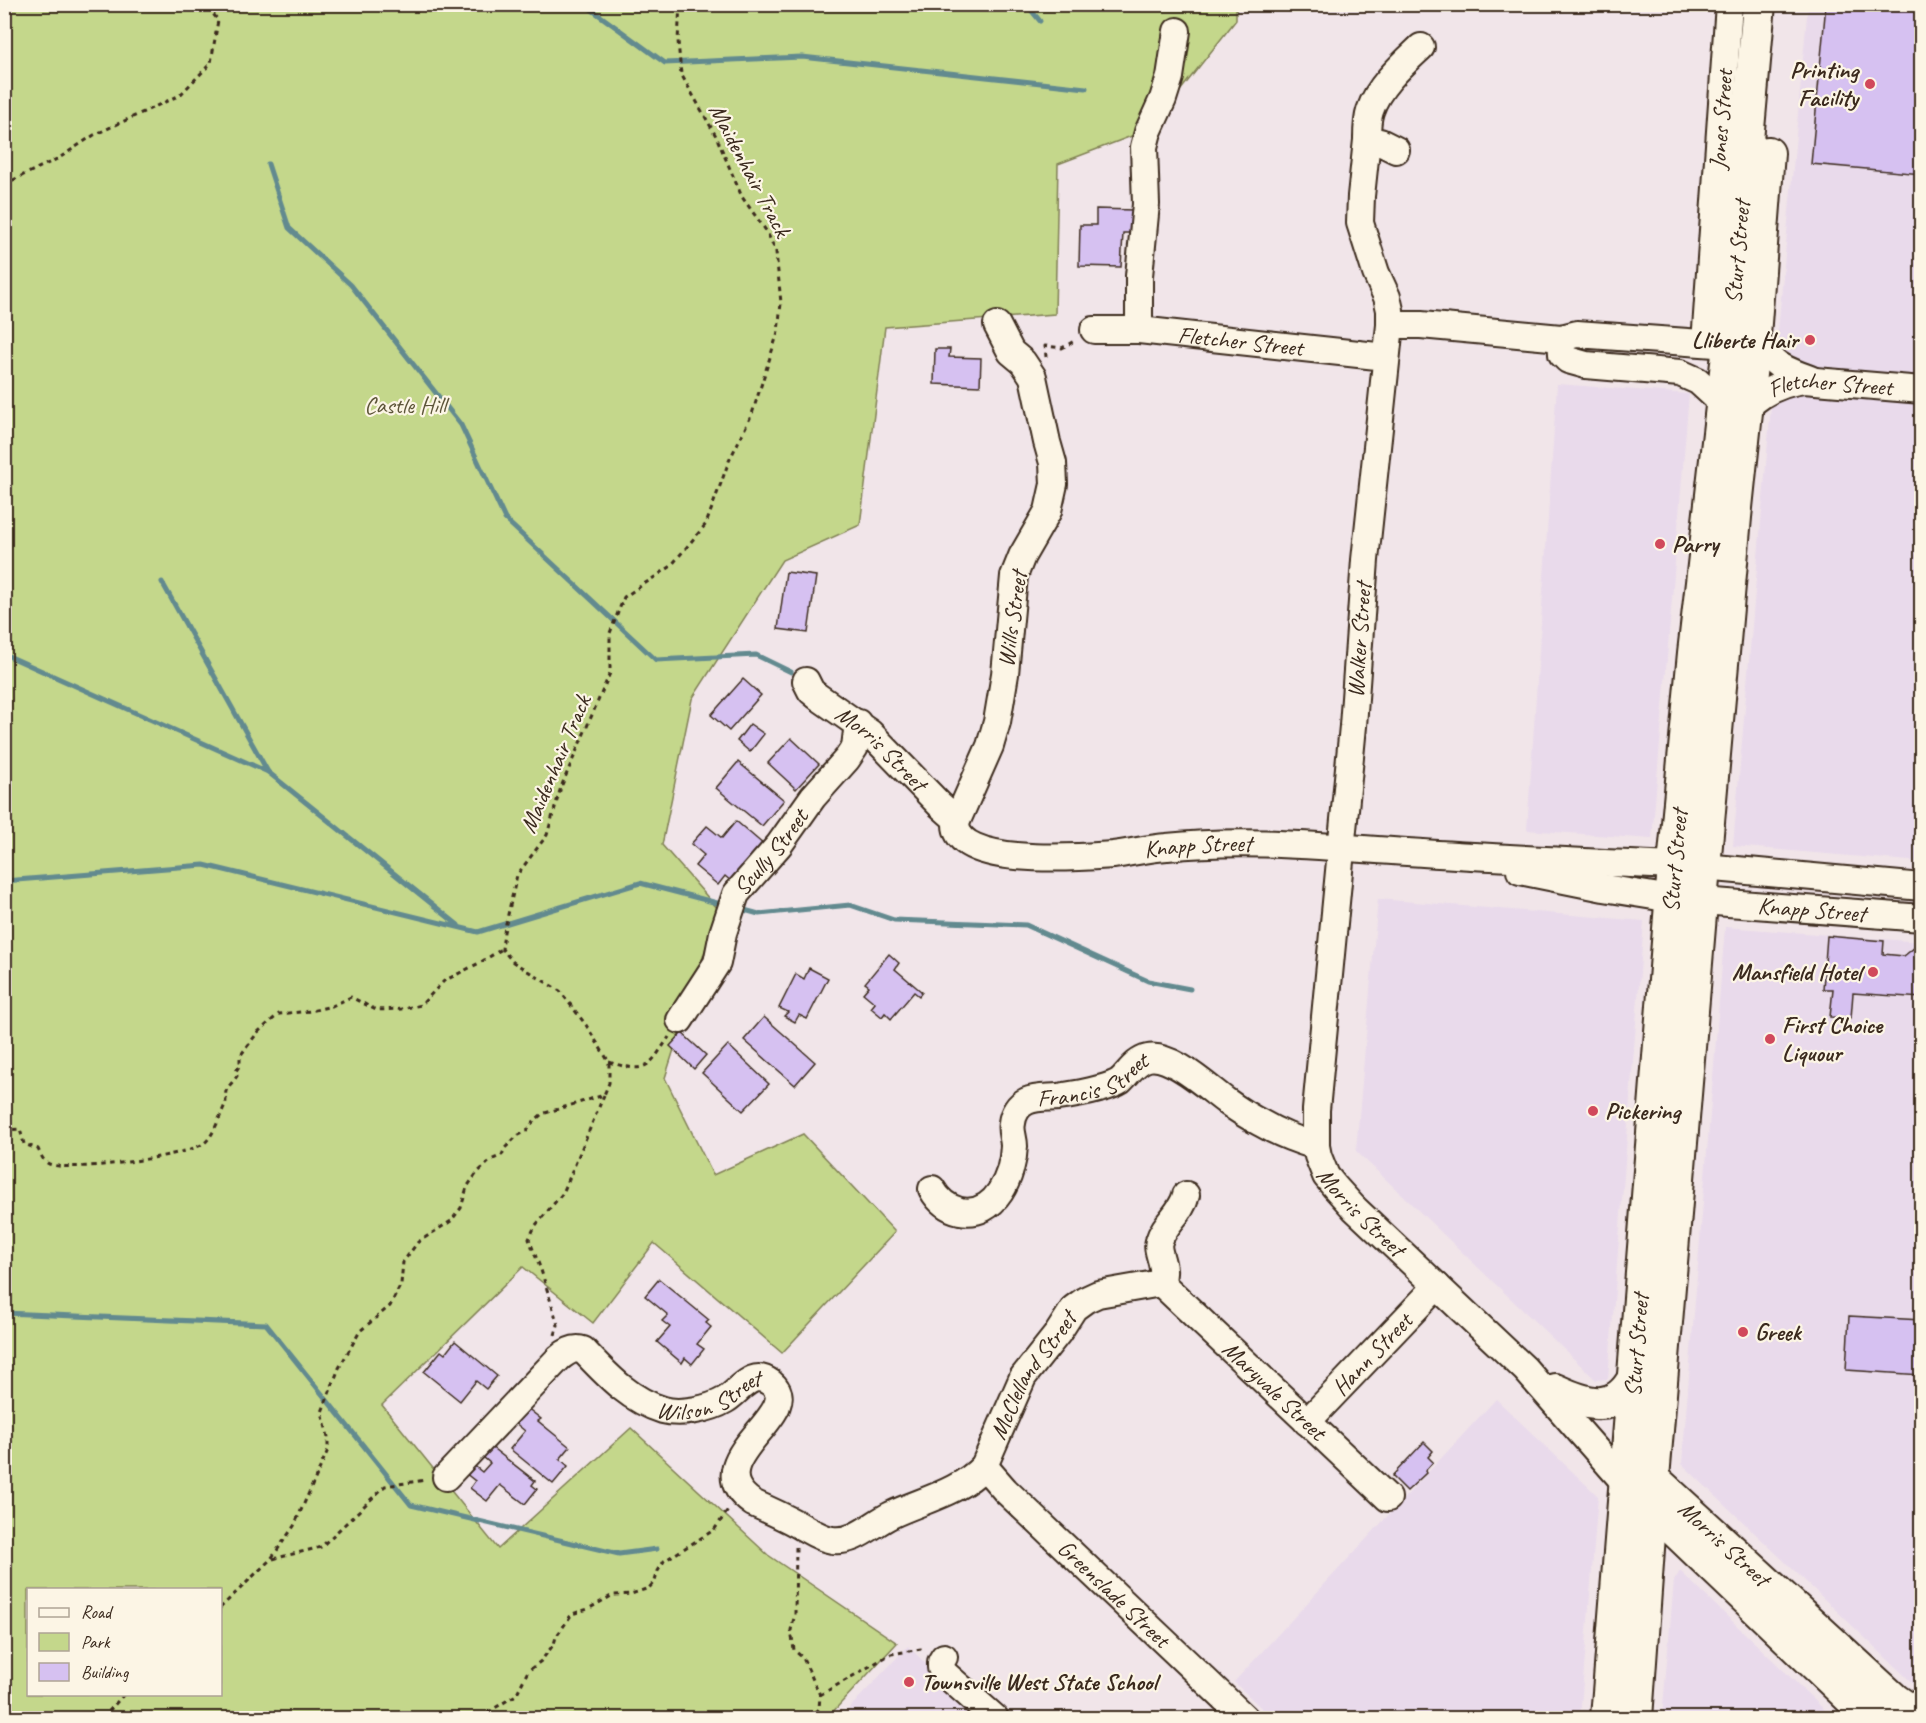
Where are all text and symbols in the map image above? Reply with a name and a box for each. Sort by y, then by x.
place label: Printing Facility [1790,55,1861,113]
street label: Jones Street [1702,67,1739,172]
marker: Printing Facility [1863,77,1877,91]
street label: Maidenhair Track [702,98,799,244]
street label: Sturt Street [1718,196,1757,305]
street label: Fletcher Street [1176,319,1306,363]
place label: Lliberte Hair [1692,325,1800,355]
marker: Lliberte Hair [1803,333,1817,347]
street label: Fletcher Street [1763,365,1896,404]
park label: Castle Hill [364,390,450,420]
place label: Parry [1672,529,1721,559]
marker: Parry [1653,537,1667,551]
street label: Wills Street [990,566,1034,669]
street label: Walker Street [1340,578,1378,698]
street label: Maidenhair Track [513,689,598,837]
street label: Morris Street [830,699,935,800]
street label: Scully Street [727,802,816,902]
street label: Sturt Street [1655,805,1695,913]
street label: Knapp Street [1142,828,1255,865]
street label: Knapp Street [1757,890,1870,929]
place label: Mansfield Hotel [1732,957,1866,987]
marker: Mansfield Hotel [1866,965,1880,979]
place label: First Choice Liquour [1782,1010,1884,1068]
marker: First Choice Liquour [1763,1032,1777,1046]
street label: Francis Street [1036,1044,1154,1113]
place label: Pickering [1605,1096,1682,1126]
marker: Pickering [1586,1104,1600,1118]
street label: Morris Street [1310,1161,1413,1265]
street label: Sturt Street [1617,1289,1656,1398]
street label: McClelland Street [983,1303,1085,1444]
street label: Hann Street [1325,1305,1420,1402]
place label: Greek [1755,1317,1803,1347]
marker: Greek [1736,1325,1750,1339]
street label: Maryvale Street [1216,1334,1334,1448]
street label: Wilson Street [654,1362,765,1428]
street label: Morris Street [1672,1494,1778,1595]
street label: Greenslade Street [1051,1533,1178,1655]
legend [27,1588,222,1696]
text: Road [81,1601,114,1623]
text: Park [81,1631,111,1653]
text: Building [81,1661,130,1683]
place label: Townsville West State School [921,1667,1162,1697]
marker: Townsville West State School [902,1675,916,1689]

